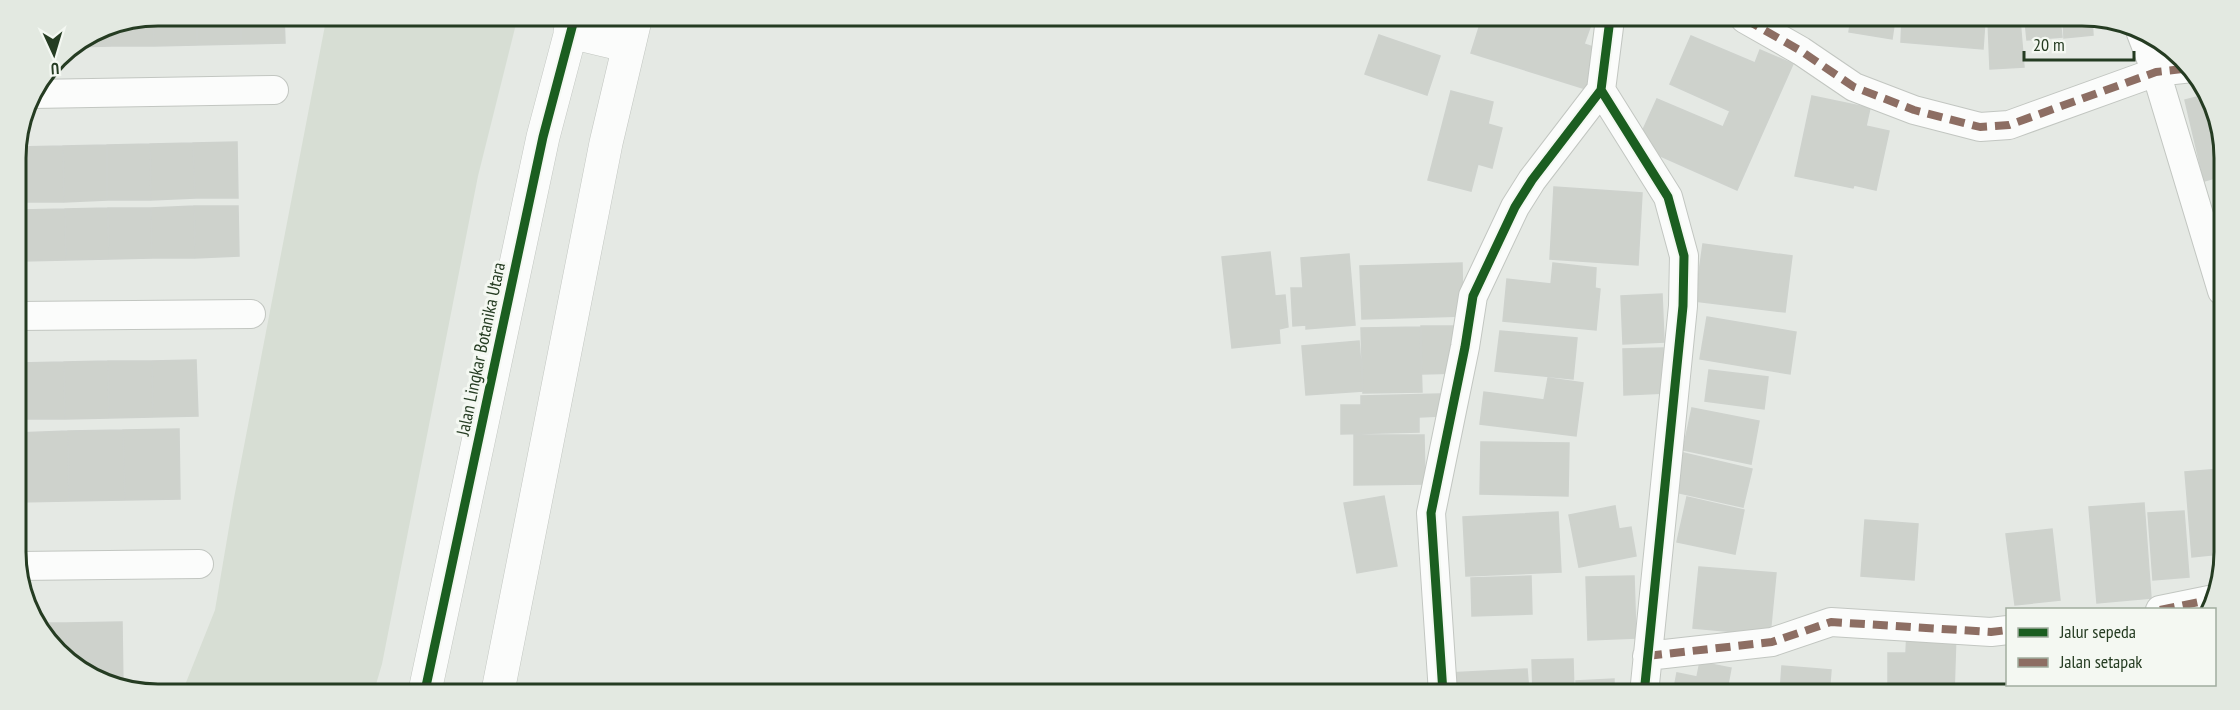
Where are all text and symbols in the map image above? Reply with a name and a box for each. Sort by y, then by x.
north arrow [24,24,84,84]
scale bar [2024,24,2134,62]
text: 20 m [2033,33,2065,56]
text: U [50,59,60,79]
street label: Jalan Lingkar Botanika Utara [451,260,510,439]
legend [2006,608,2216,686]
text: Jalur sepeda [2059,620,2136,643]
text: Jalan setapak [2059,650,2142,673]

